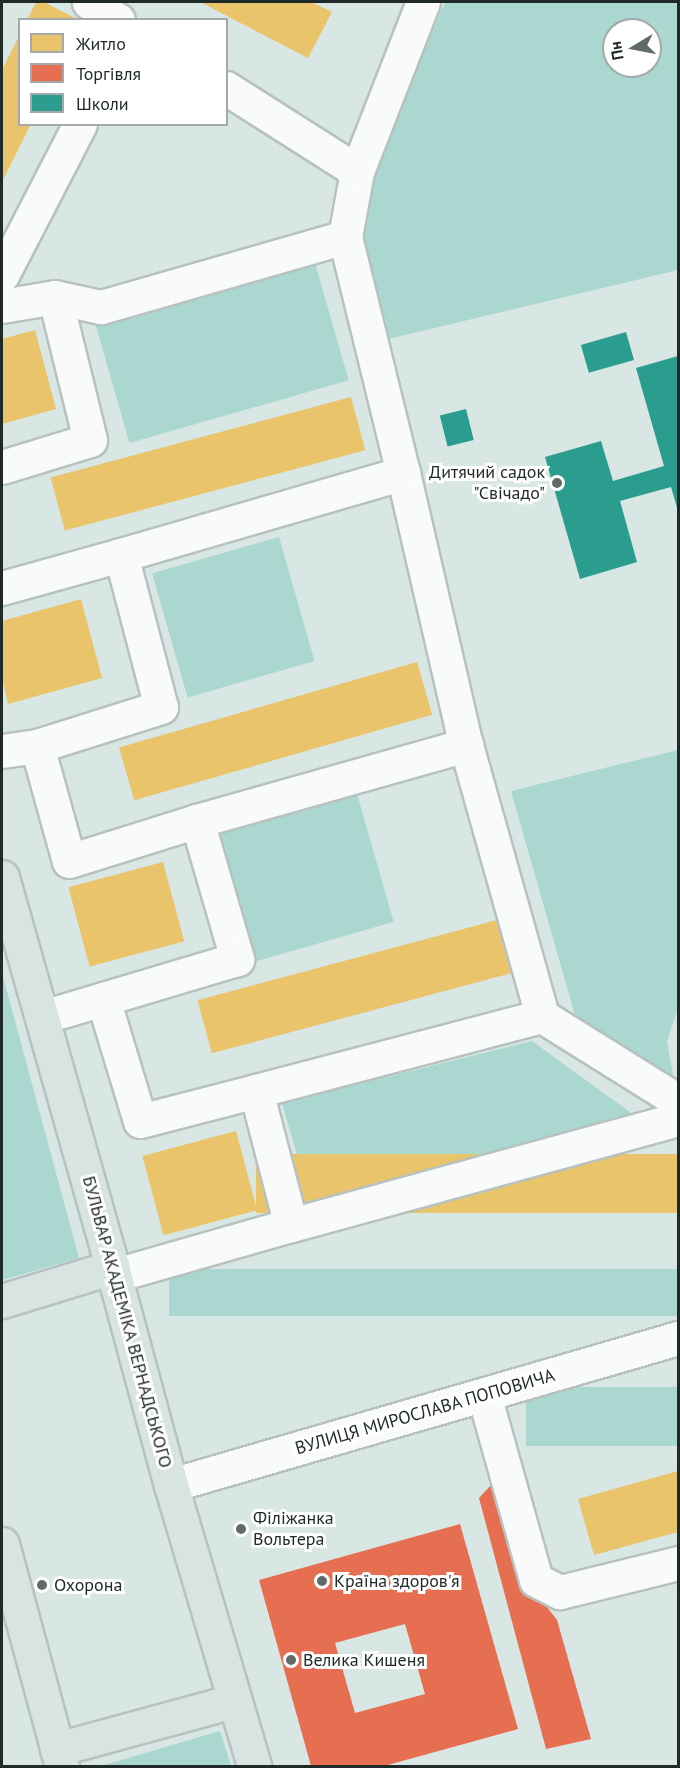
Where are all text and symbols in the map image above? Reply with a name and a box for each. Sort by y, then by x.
legend [18,18,228,126]
north arrow [602,18,662,78]
text: Житло [76,32,126,55]
text: Пн [605,40,628,62]
text: Торгівля [76,62,141,85]
text: Школи [76,92,129,115]
place label: Дитячий садок "Свічадо" [429,462,545,504]
marker: Дитячий садок "Свічадо" [550,476,564,490]
street label: БУЛЬВАР АКАДЕМІКА ВЕРНАДСЬКОГО [77,1173,177,1471]
street label: ВУЛИЦЯ МИРОСЛАВА ПОПОВИЧА [292,1364,558,1460]
place label: Філіжанка Вольтера [253,1508,334,1550]
marker: Філіжанка Вольтера [234,1522,248,1536]
place label: Країна здоров'я [334,1570,460,1592]
place label: Охорона [54,1574,122,1596]
marker: Країна здоров'я [315,1574,329,1588]
marker: Охорона [35,1578,49,1592]
place label: Велика Кишеня [303,1649,425,1671]
marker: Велика Кишеня [284,1653,298,1667]

